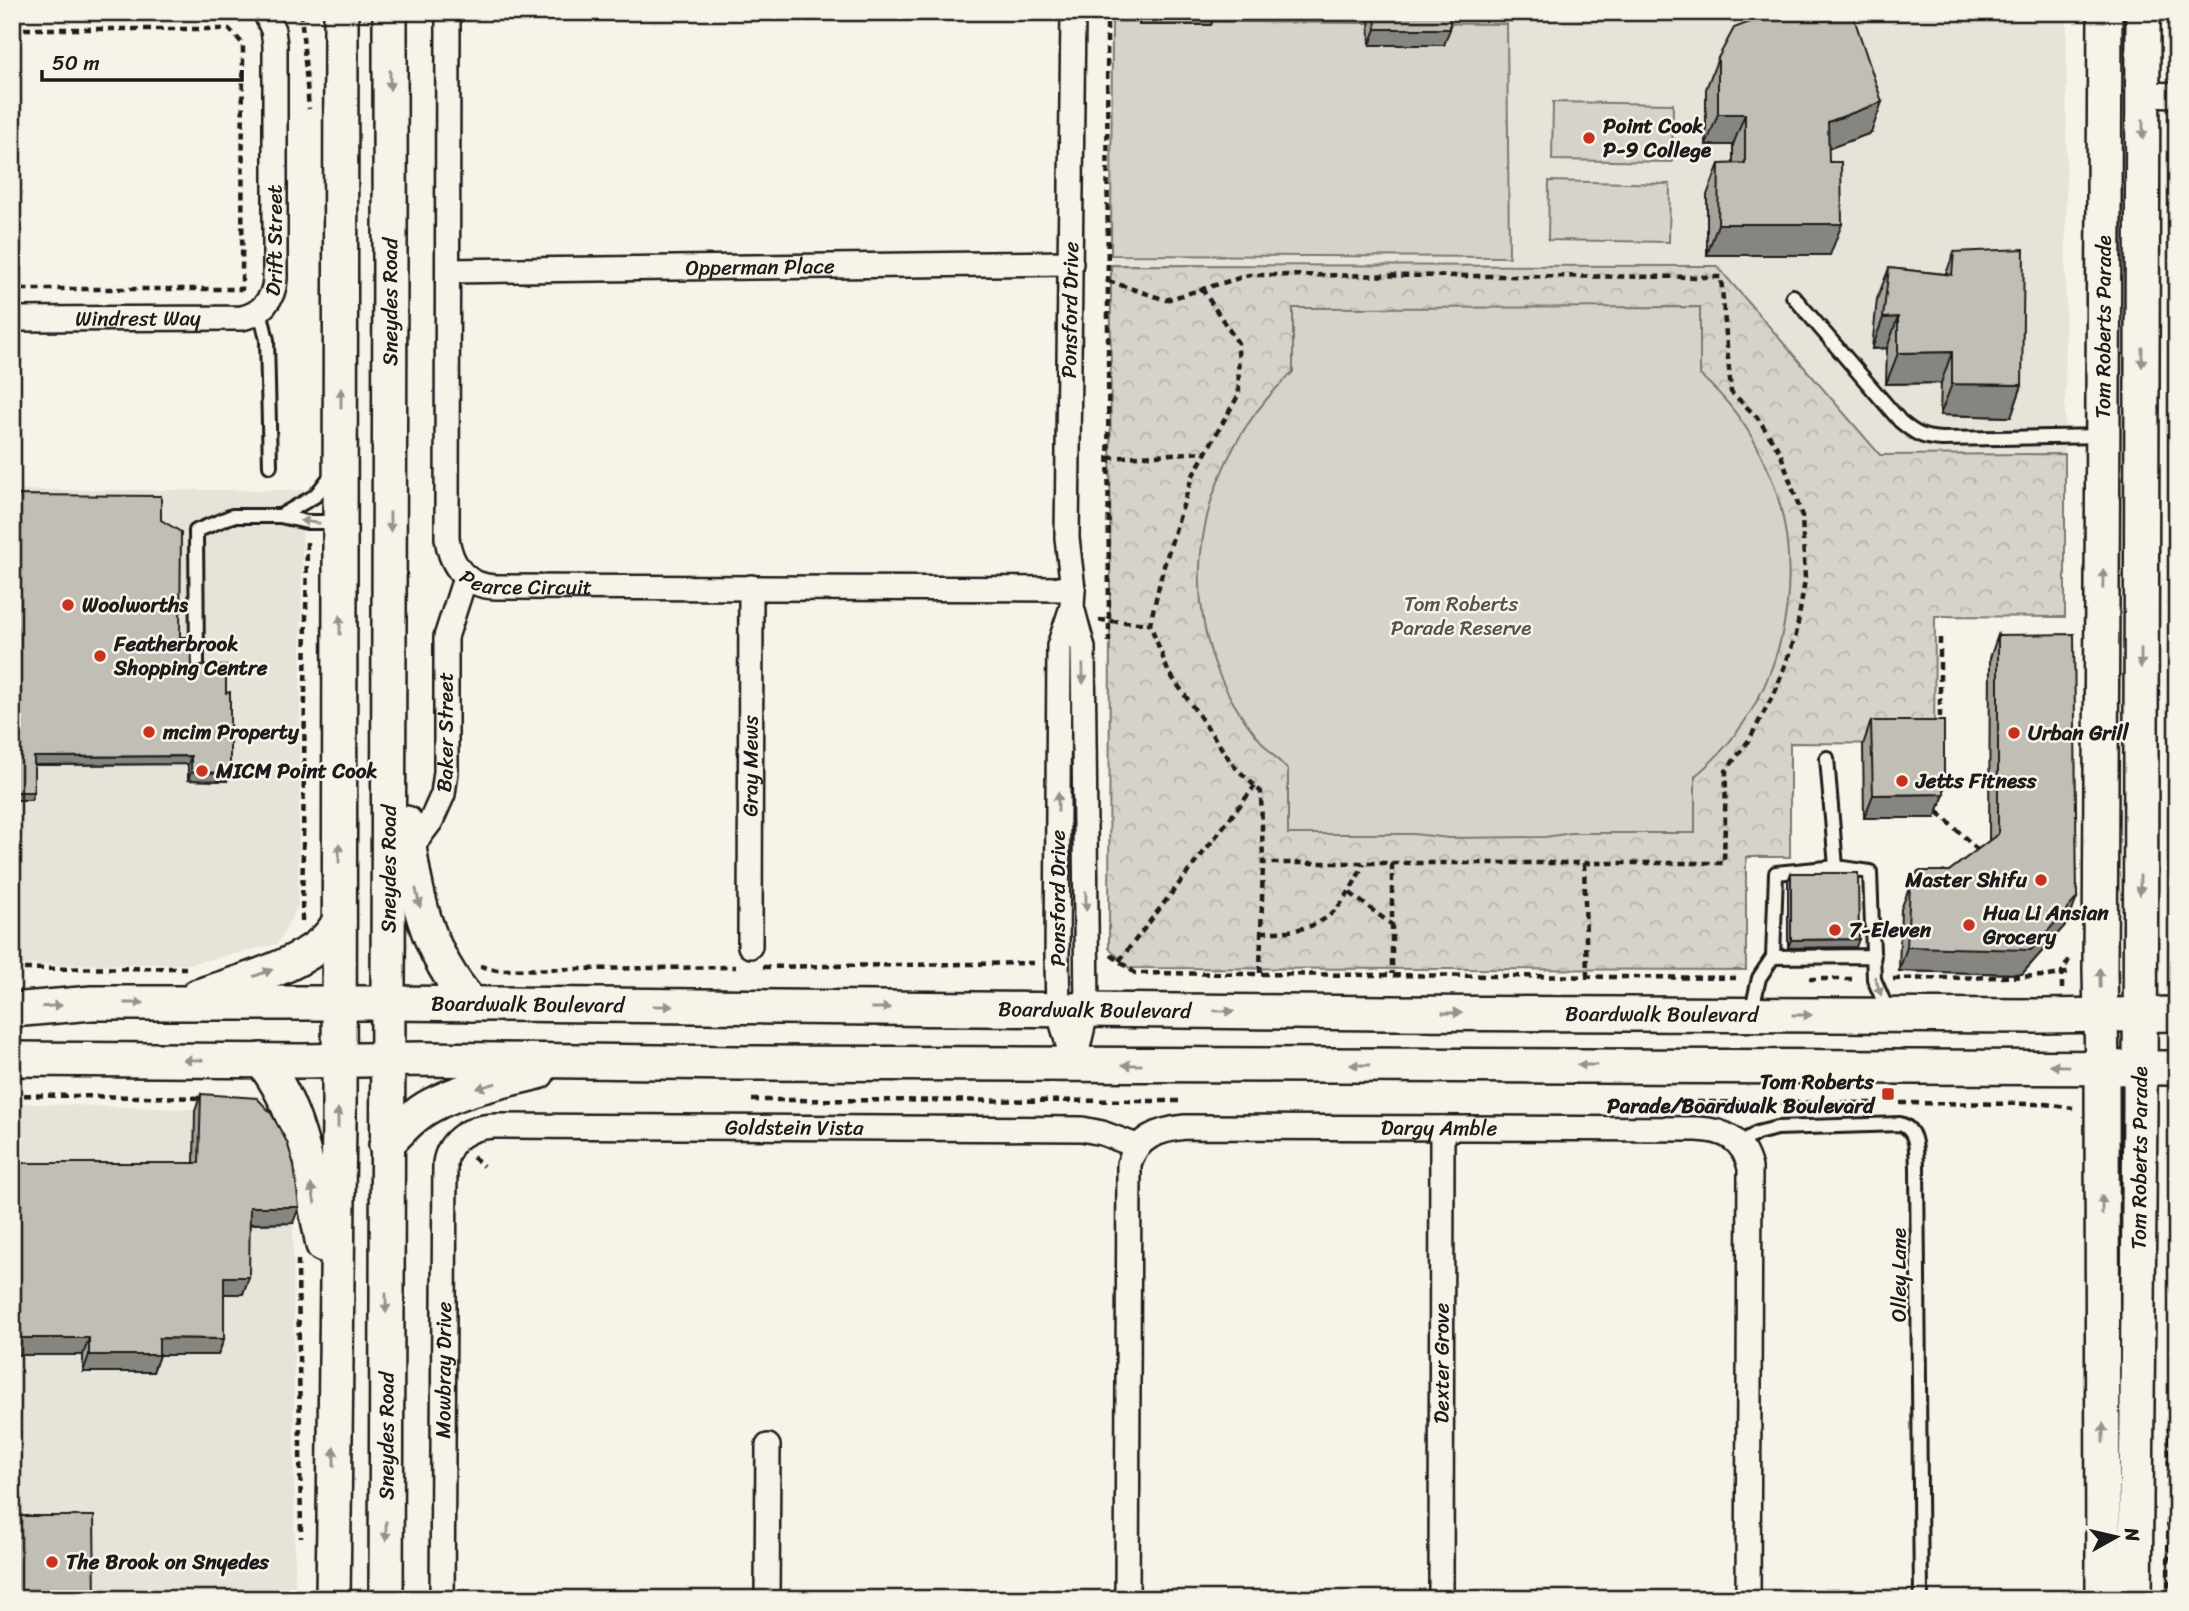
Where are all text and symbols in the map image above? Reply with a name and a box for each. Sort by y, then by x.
scale bar [42,38,242,82]
text: 50 m [52,44,100,82]
one-way arrow [384,70,396,92]
place label: Point Cook P-9 College [1603,107,1712,169]
one-way arrow [2137,119,2149,141]
marker: Point Cook P-9 College [1581,130,1597,146]
street label: Drift Street [253,184,294,301]
street label: Tom Roberts Parade [2084,235,2123,419]
street label: Sneydes Road [371,236,409,366]
street label: Ponsford Drive [1050,241,1090,379]
street label: Opperman Place [685,247,835,287]
street label: Windrest Way [75,299,201,338]
one-way arrow [2136,346,2148,368]
one-way arrow [335,387,346,409]
one-way arrow [384,511,396,533]
one-way arrow [299,516,321,527]
street label: Pearce Circuit [451,559,592,606]
one-way arrow [2097,567,2109,589]
park label: Tom Roberts Parade Reserve [1391,585,1531,647]
place label: Woolworths [82,586,188,624]
marker: Woolworths [60,597,76,613]
one-way arrow [334,614,346,636]
place label: Featherbrook Shopping Centre [113,625,268,687]
one-way arrow [2135,647,2147,669]
marker: Featherbrook Shopping Centre [92,648,108,664]
one-way arrow [1078,663,1089,685]
street label: Baker Street [424,672,465,795]
place label: mcim Property [162,713,300,751]
place label: Urban Grill [2028,714,2130,752]
street label: Gray Mews [731,715,770,817]
marker: mcim Property [141,724,157,740]
marker: Urban Grill [2006,725,2022,741]
place label: MICM Point Cook [215,752,377,790]
place label: Jetts Fitness [1915,762,2037,800]
marker: MICM Point Cook [194,763,210,779]
marker: Jetts Fitness [1894,773,1910,789]
one-way arrow [1052,791,1064,813]
street label: Sneydes Road [369,803,408,933]
street label: Ponsford Drive [1039,829,1077,966]
one-way arrow [333,842,345,864]
place label: Master Shifu [1904,861,2028,899]
marker: Master Shifu [2033,872,2049,888]
one-way arrow [2134,875,2146,897]
one-way arrow [412,887,423,909]
one-way arrow [1080,891,1092,913]
place label: Hua Li Ansian Grocery [1982,894,2109,956]
place label: 7-Eleven [1849,911,1932,949]
marker: Hua Li Ansian Grocery [1961,917,1977,933]
marker: 7-Eleven [1827,922,1843,938]
one-way arrow [2094,966,2106,988]
one-way arrow [253,967,274,978]
one-way arrow [1873,976,1884,997]
street label: Boardwalk Boulevard [431,984,626,1024]
street label: Boardwalk Boulevard [998,990,1193,1030]
street label: Boardwalk Boulevard [1565,995,1760,1034]
one-way arrow [123,997,145,1009]
one-way arrow [41,1000,63,1011]
one-way arrow [652,1000,674,1012]
one-way arrow [870,1002,892,1014]
one-way arrow [1214,1005,1236,1016]
one-way arrow [1441,1007,1463,1019]
one-way arrow [1791,1009,1813,1021]
one-way arrow [182,1054,204,1065]
one-way arrow [1121,1059,1143,1071]
one-way arrow [1348,1059,1370,1071]
one-way arrow [1576,1059,1598,1071]
one-way arrow [2048,1060,2070,1072]
place label: Tom Roberts Parade/Boardwalk Boulevard [1607,1063,1876,1125]
street label: Tom Roberts Parade [2120,1066,2159,1250]
one-way arrow [475,1081,497,1092]
marker: Tom Roberts Parade/Boardwalk Boulevard [1880,1086,1896,1102]
one-way arrow [332,1107,344,1129]
street label: Goldstein Vista [725,1108,864,1147]
street label: Dargy Amble [1381,1109,1498,1147]
one-way arrow [307,1183,318,1205]
one-way arrow [2096,1194,2108,1216]
street label: Olley Lane [1880,1228,1918,1322]
one-way arrow [380,1292,392,1314]
street label: Mowbray Drive [424,1301,463,1438]
street label: Dexter Grove [1422,1302,1461,1423]
street label: Sneydes Road [367,1370,406,1500]
one-way arrow [2097,1421,2109,1443]
one-way arrow [328,1446,340,1468]
north arrow [2080,1502,2150,1572]
one-way arrow [380,1520,392,1542]
text: N [2115,1525,2150,1544]
place label: The Brook on Snyedes [66,1543,269,1581]
marker: The Brook on Snyedes [44,1554,60,1570]

